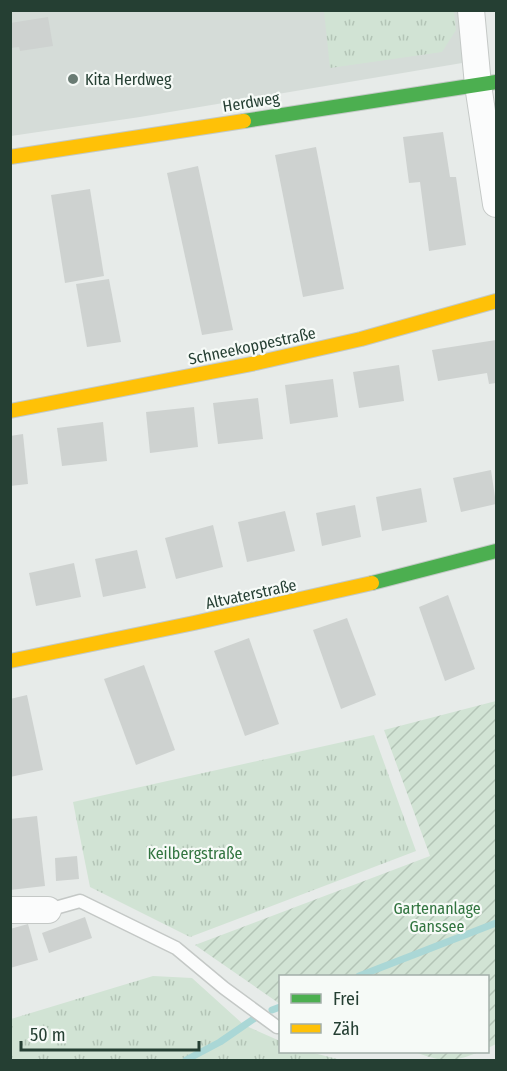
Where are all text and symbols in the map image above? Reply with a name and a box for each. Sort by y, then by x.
place label: Kita Herdweg [85,70,172,89]
marker: Kita Herdweg [66,72,80,86]
street label: Herdweg [221,88,281,116]
street label: Schneekoppestraße [187,323,317,369]
street label: Altvaterstraße [204,575,298,613]
park label: Keilbergstraße [147,844,243,863]
park label: Gartenanlage Ganssee [393,899,481,936]
legend [279,975,489,1053]
text: Frei [333,988,359,1010]
scale bar [21,1014,200,1052]
text: Zäh [333,1018,360,1040]
text: 50 m [30,1024,66,1046]

